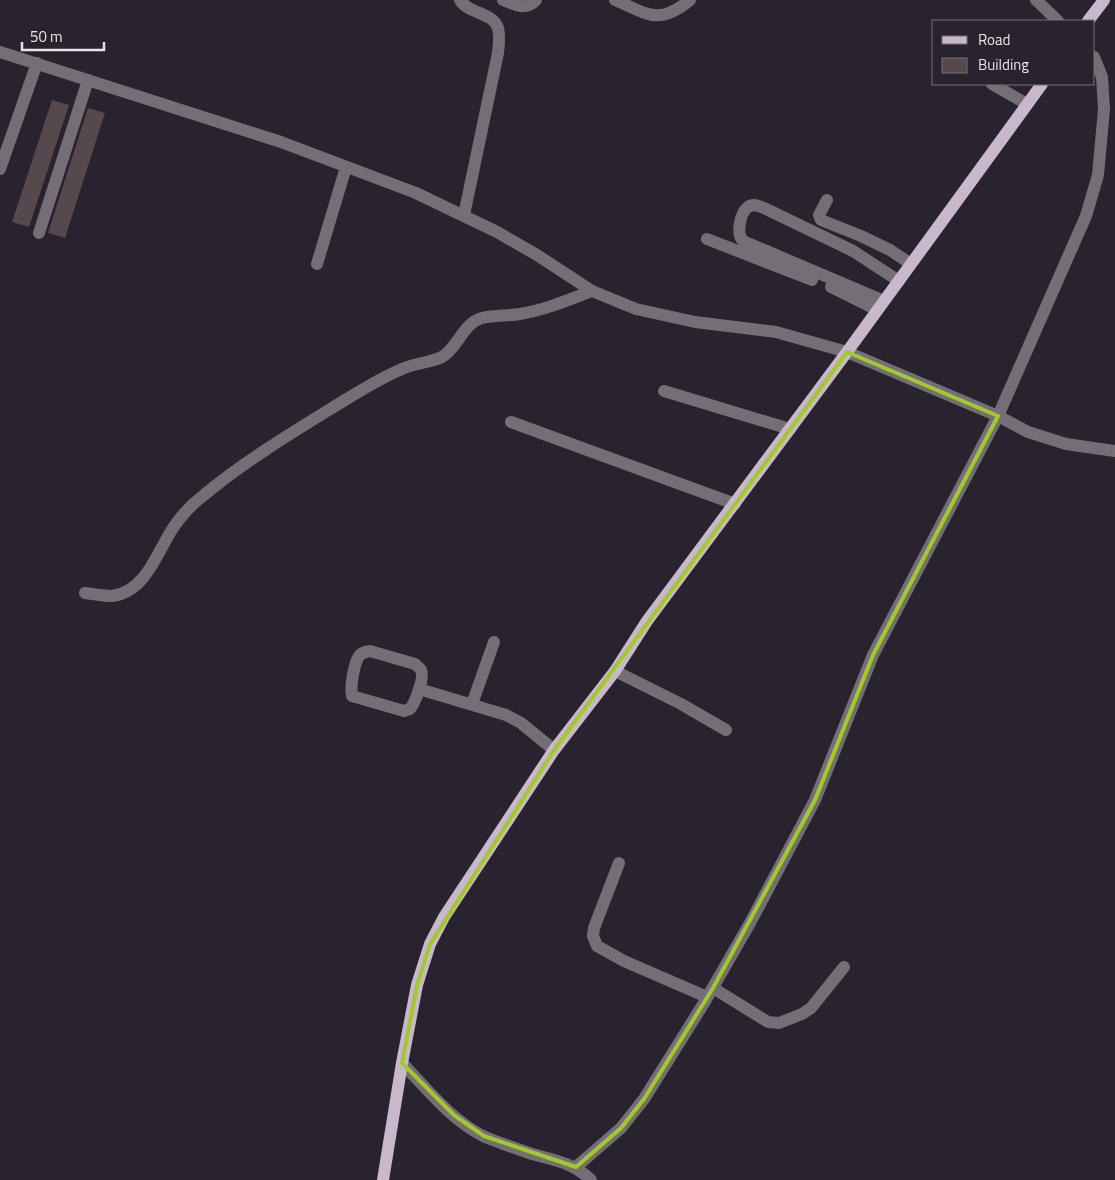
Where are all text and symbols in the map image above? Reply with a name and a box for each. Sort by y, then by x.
scale bar [22,20,105,52]
legend [932,20,1095,85]
text: 50 m [30,25,63,48]
text: Road [978,28,1010,51]
text: Building [978,53,1029,76]

